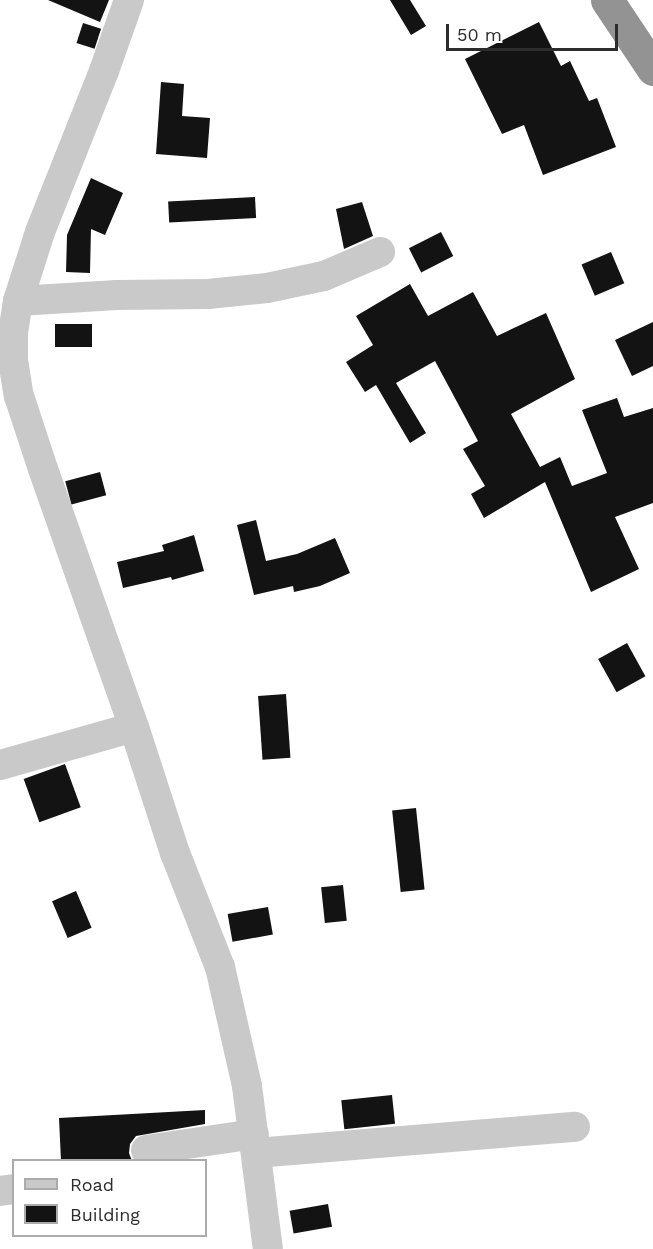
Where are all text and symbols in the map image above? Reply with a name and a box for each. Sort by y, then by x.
scale bar [449,12,622,50]
text: 50 m [457,24,502,45]
legend [12,1159,207,1237]
text: Road [70,1174,114,1195]
text: Building [70,1204,140,1225]

